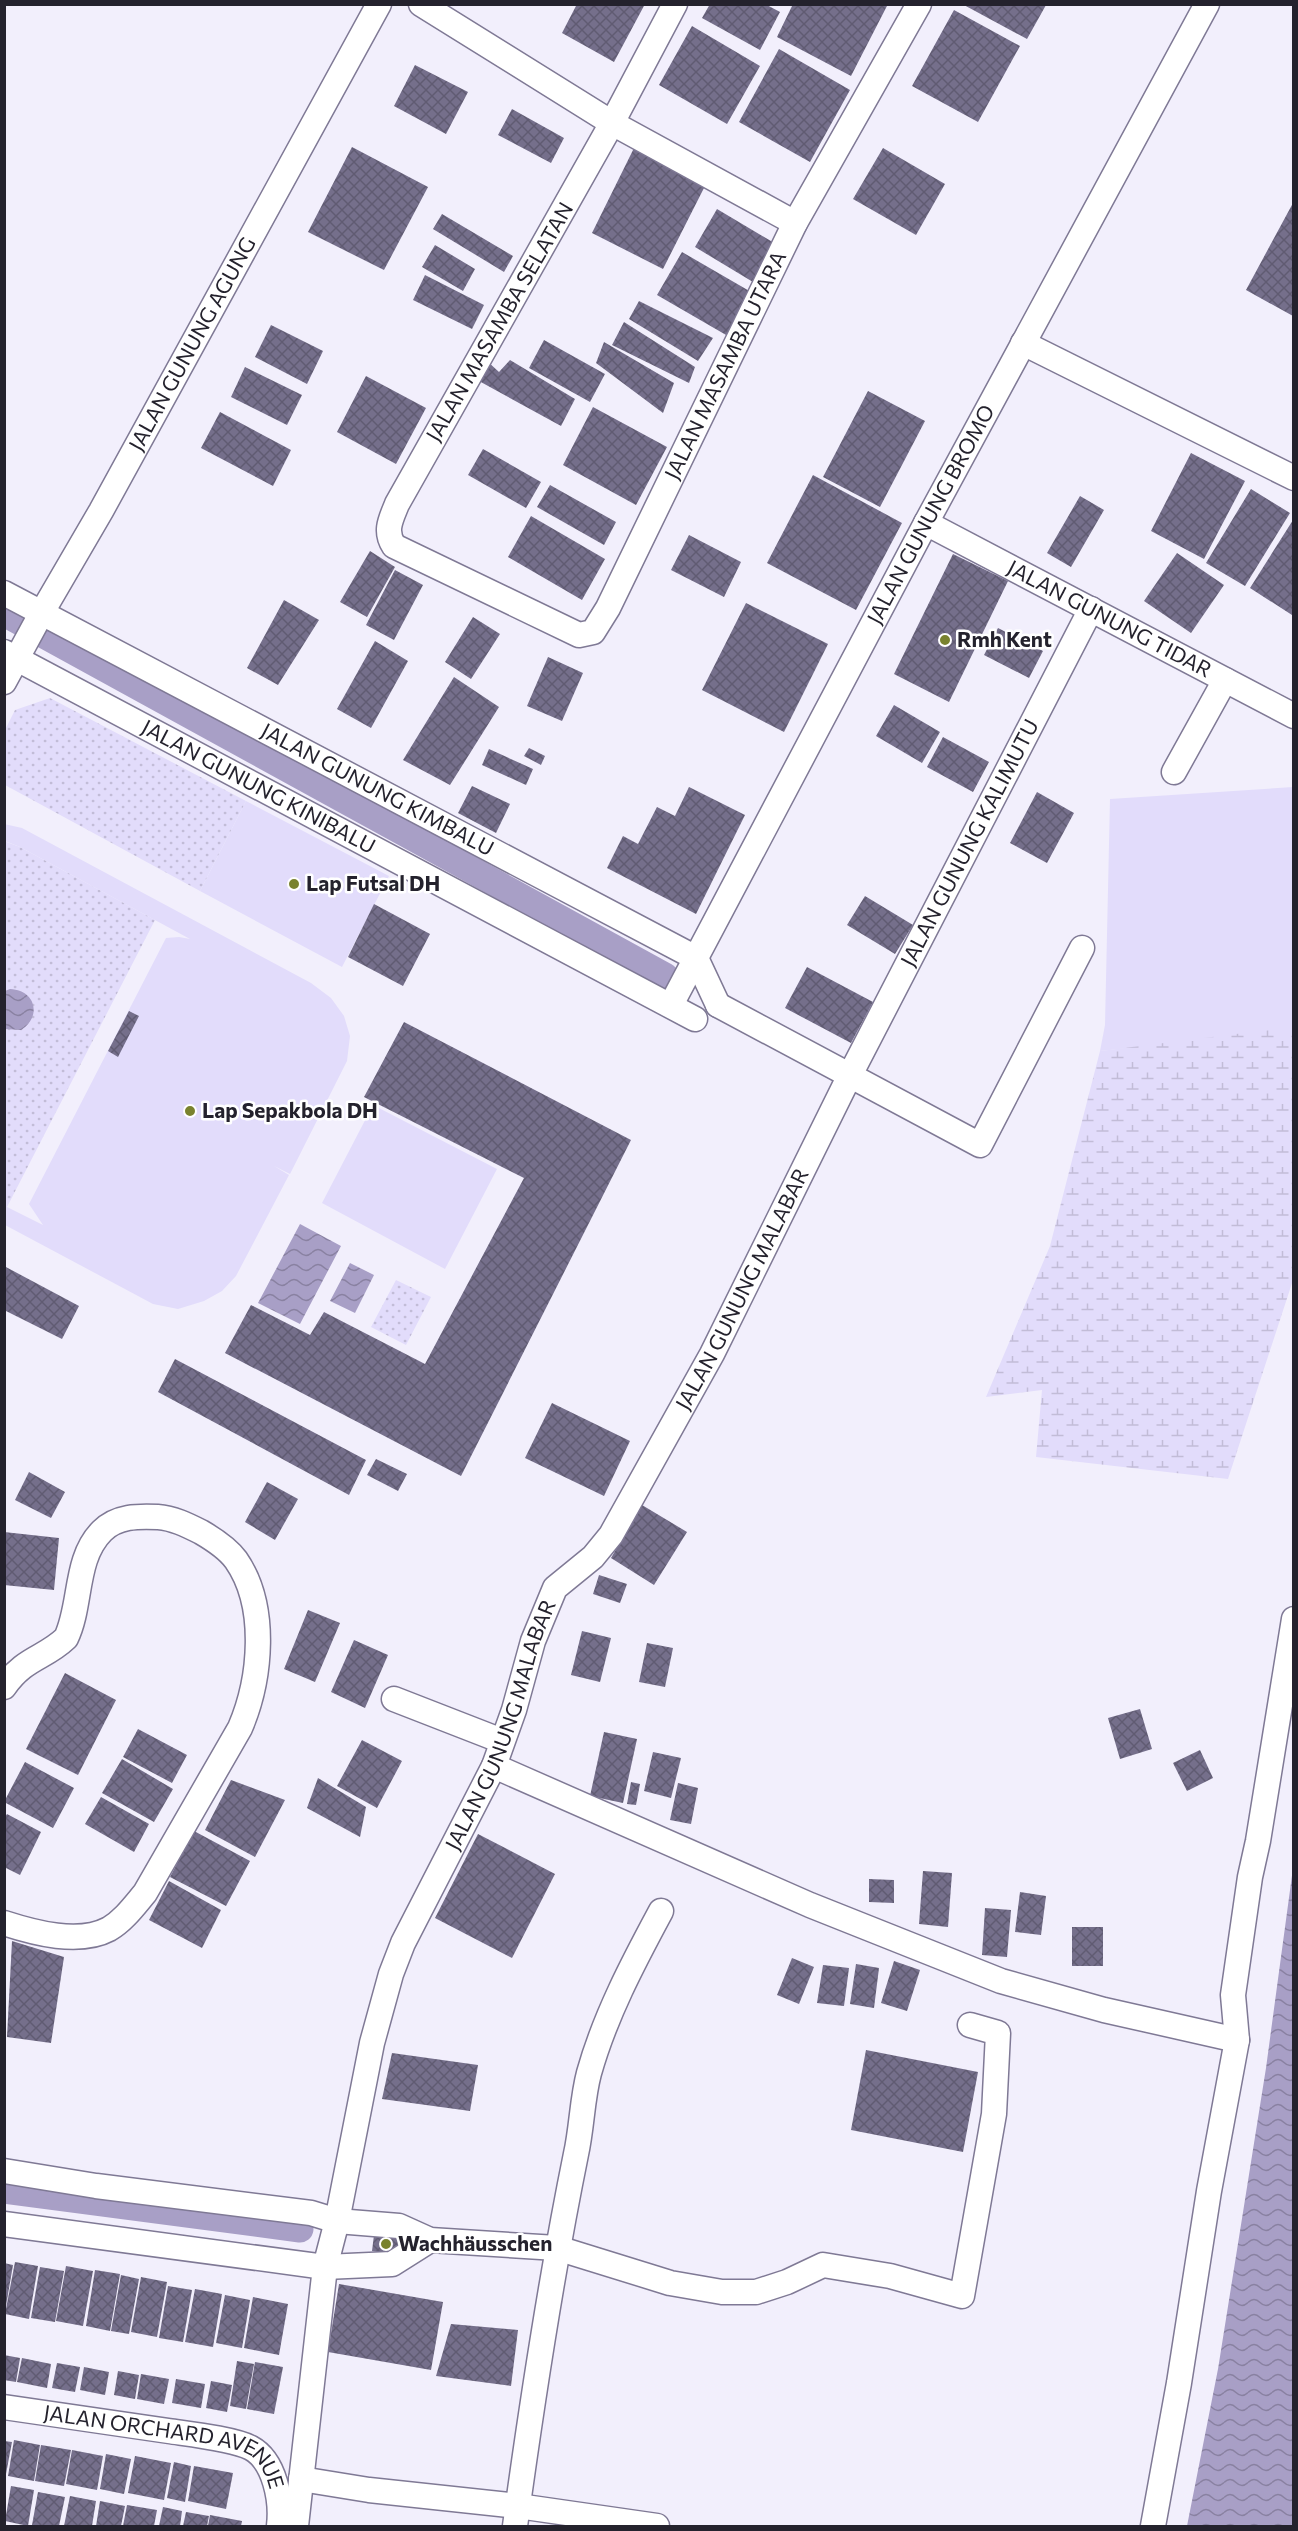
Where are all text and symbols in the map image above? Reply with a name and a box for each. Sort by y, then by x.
street label: JALAN MASAMBA SELATAN [420,197,578,445]
street label: JALAN GUNUNG AGUNG [123,232,260,455]
street label: JALAN MASAMBA UTARA [658,247,790,483]
street label: JALAN GUNUNG BROMO [861,400,999,628]
street label: JALAN GUNUNG TIDAR [1004,554,1216,682]
place label: Rmh Kent [957,626,1052,651]
marker: Rmh Kent [938,633,952,647]
street label: JALAN GUNUNG KINIBALU [138,713,380,858]
street label: JALAN GUNUNG KALIMUTU [894,715,1043,970]
street label: JALAN GUNUNG KIMBALU [257,717,499,860]
place label: Lap Futsal DH [306,870,440,895]
marker: Lap Futsal DH [287,877,301,891]
place label: Lap Sepakbola DH [202,1097,378,1122]
marker: Lap Sepakbola DH [183,1104,197,1118]
street label: JALAN GUNUNG MALABAR [669,1164,813,1414]
street label: JALAN GUNUNG MALABAR [439,1596,560,1854]
place label: Wachhäusschen [398,2230,552,2255]
marker: Wachhäusschen [379,2237,393,2251]
street label: JALAN ORCHARD AVENUE [42,2399,290,2491]

